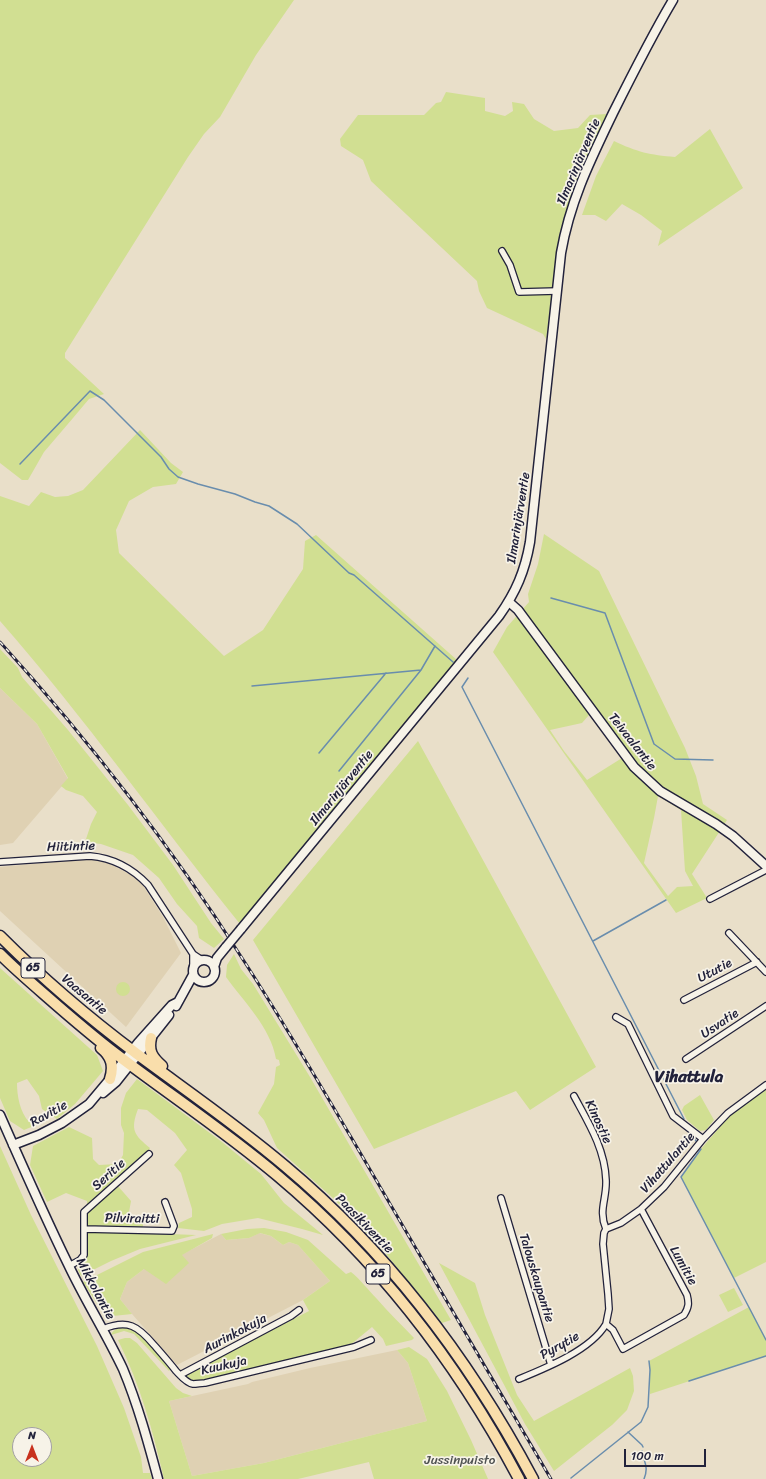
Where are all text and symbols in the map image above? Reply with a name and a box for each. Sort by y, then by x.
street label: Ilmarinjärventie [554,117,604,207]
street label: Ilmarinjärventie [504,471,534,565]
street label: Teivaalantie [605,710,659,774]
street label: Ilmarinjärventie [307,747,377,829]
street label: Hiitintie [47,838,95,856]
street label: Ututie [695,955,735,987]
road number: 65 [21,958,45,978]
street label: Vaasantie [58,971,110,1019]
street label: Usvatie [698,1006,742,1042]
district label: Vihattula [655,1068,723,1088]
street label: Ravitie [28,1097,70,1131]
street label: Kinostie [581,1098,615,1146]
street label: Vihattulantie [637,1130,699,1196]
street label: Seritie [89,1156,129,1194]
street label: Paasikiventie [332,1191,396,1257]
street label: Pilviraitti [105,1211,159,1227]
street label: Talouskaupantie [515,1232,557,1324]
street label: Lumitie [666,1244,700,1288]
street label: Mikkolantie [72,1255,118,1323]
road number: 65 [366,1264,390,1284]
street label: Aurinkokuja [201,1311,269,1357]
street label: Pyrytie [538,1329,582,1363]
street label: Kuukuja [200,1353,248,1379]
text: N [28,1426,36,1445]
north arrow [12,1427,52,1467]
scale bar [626,1441,708,1467]
text: 100 m [631,1445,664,1467]
park label: Jussinpuisto [425,1453,495,1469]

